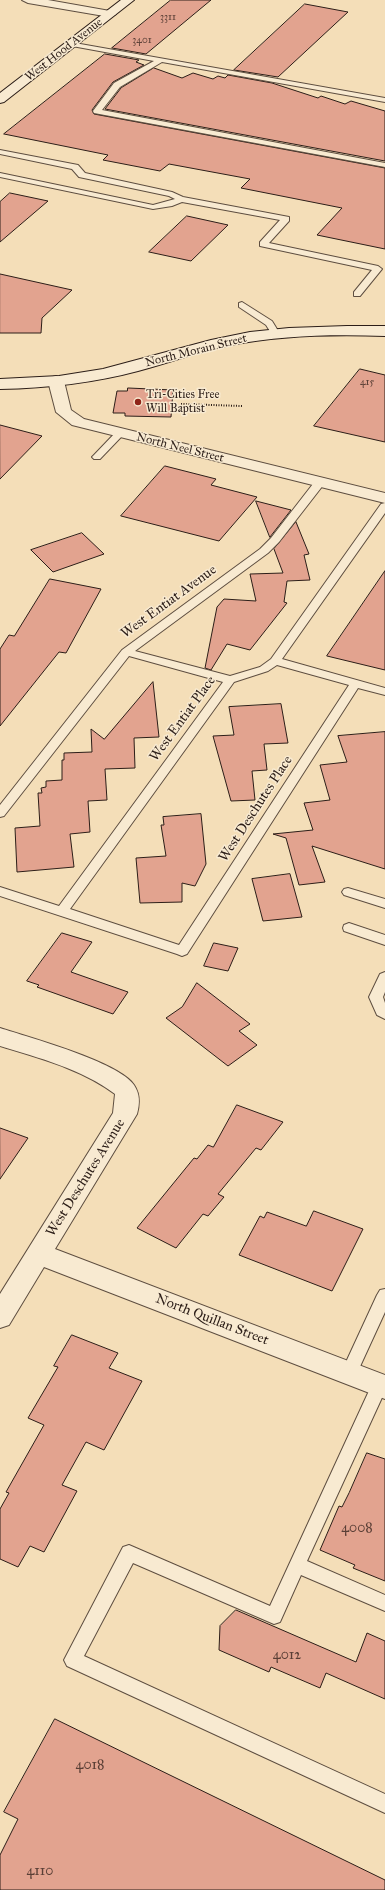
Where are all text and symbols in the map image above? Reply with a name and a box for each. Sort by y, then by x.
house number: 3311 [160,12,176,24]
street label: West Hood Avenue [22,15,106,85]
house number: 3401 [132,35,152,47]
street label: North Morain Street [144,331,248,371]
house number: 415 [360,377,374,389]
place label: Tri-Cities Free Will Baptist [146,388,220,416]
marker: Tri-Cities Free Will Baptist [133,397,143,407]
street label: North Neel Street [135,430,225,466]
street label: West Entiat Avenue [118,562,220,642]
street label: West Entiat Place [146,673,220,765]
street label: West Deschutes Place [215,753,297,865]
street label: West Deschutes Avenue [43,1116,129,1240]
street label: North Quillan Street [153,1291,271,1349]
house number: 4008 [341,1521,373,1537]
house number: 4012 [273,1648,301,1664]
house number: 4018 [76,1758,104,1774]
house number: 4110 [27,1864,53,1880]

